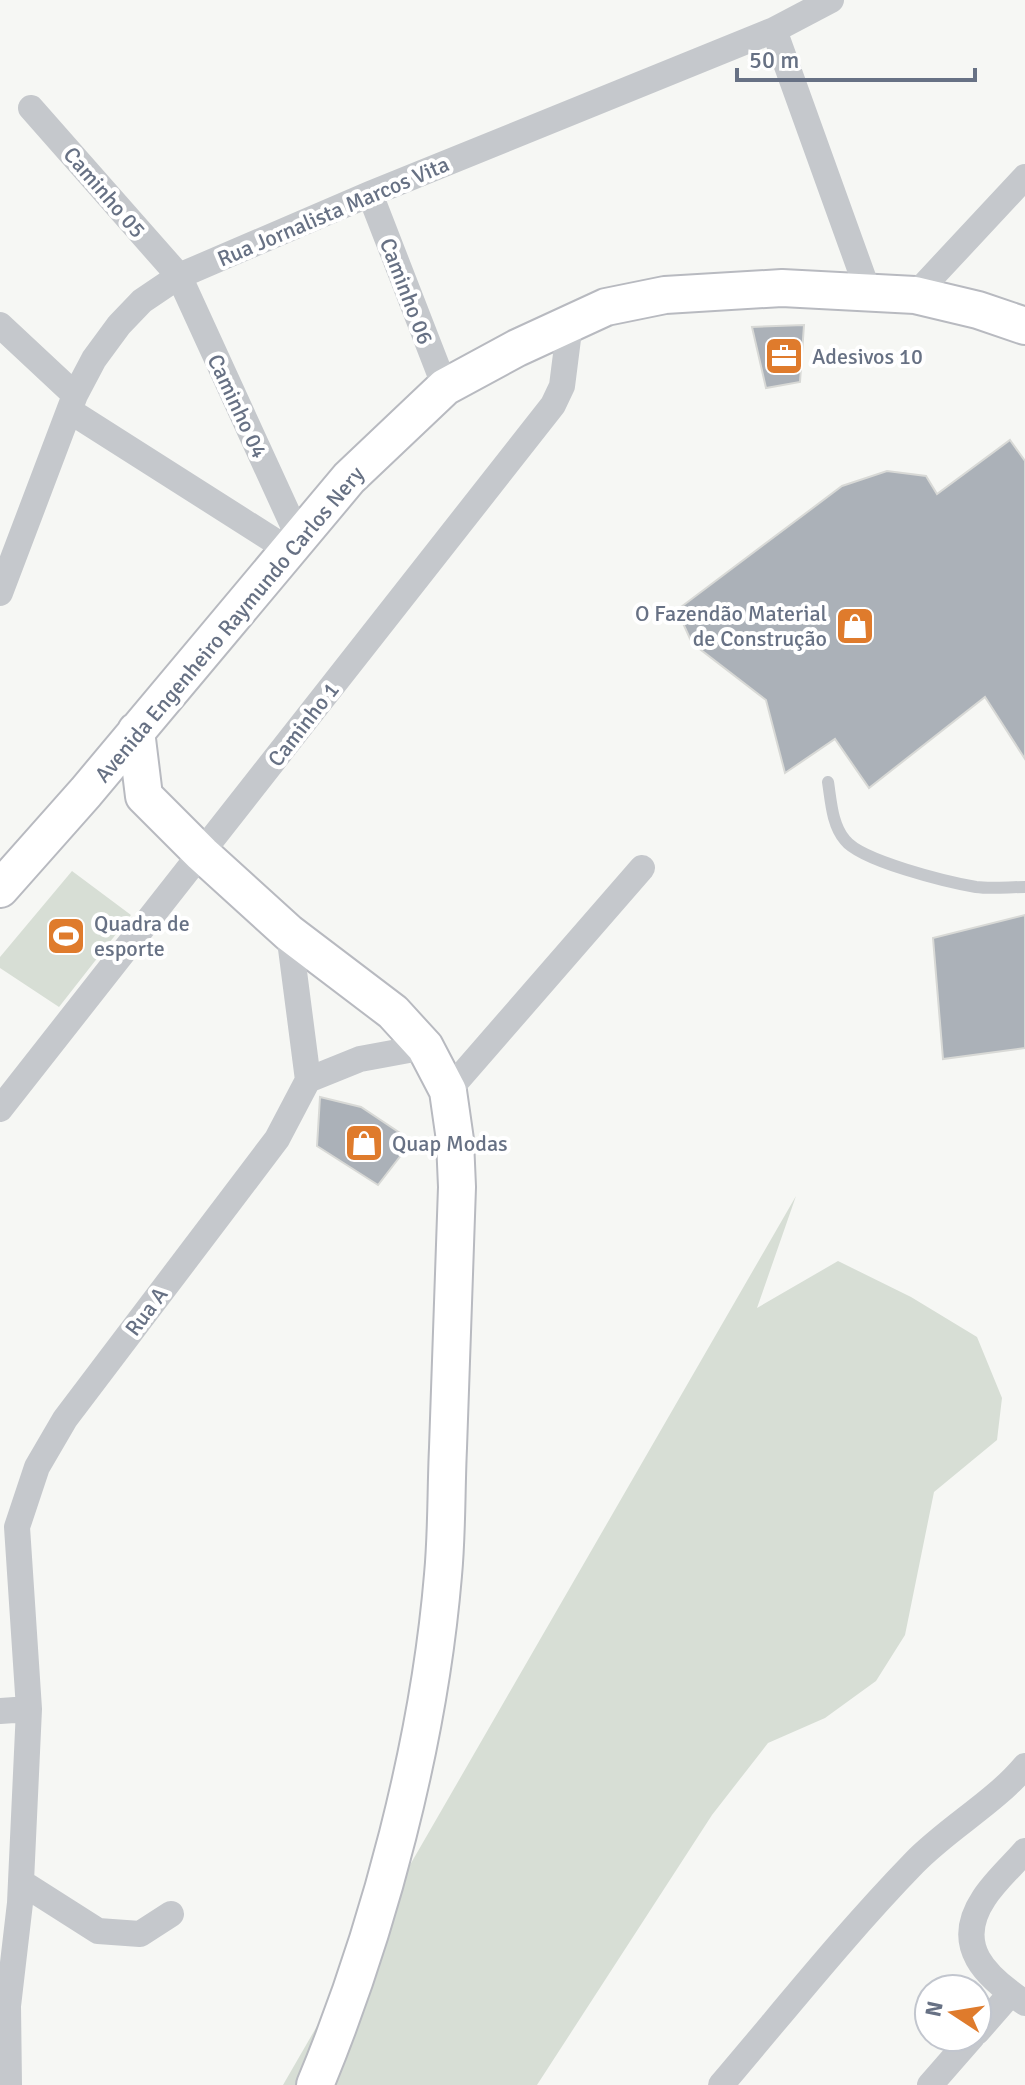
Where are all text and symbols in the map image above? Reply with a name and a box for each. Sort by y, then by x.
scale bar [737,32,975,82]
text: 50 m [749,45,799,75]
street label: Caminho 05 [58,141,151,243]
street label: Rua Jornalista Marcos Vita [213,150,453,273]
street label: Caminho 06 [374,234,439,348]
office icon: Adesivos 10 [763,335,805,377]
place label: Adesivos 10 [812,343,923,370]
street label: Caminho 04 [202,350,273,463]
street label: Avenida Engenheiro Raymundo Carlos Nery [89,460,370,788]
place label: O Fazendão Material de Construção [635,600,827,652]
shop icon: O Fazendão Material de Construção [834,605,876,647]
street label: Caminho 1 [262,677,345,772]
place label: Quadra de esporte [94,910,190,962]
sports icon: Quadra de esporte [45,915,87,957]
shop icon: Quap Modas [343,1122,385,1164]
place label: Quap Modas [392,1130,508,1157]
street label: Rua A [119,1281,174,1341]
north arrow [913,1973,993,2053]
text: N [919,1999,949,2019]

